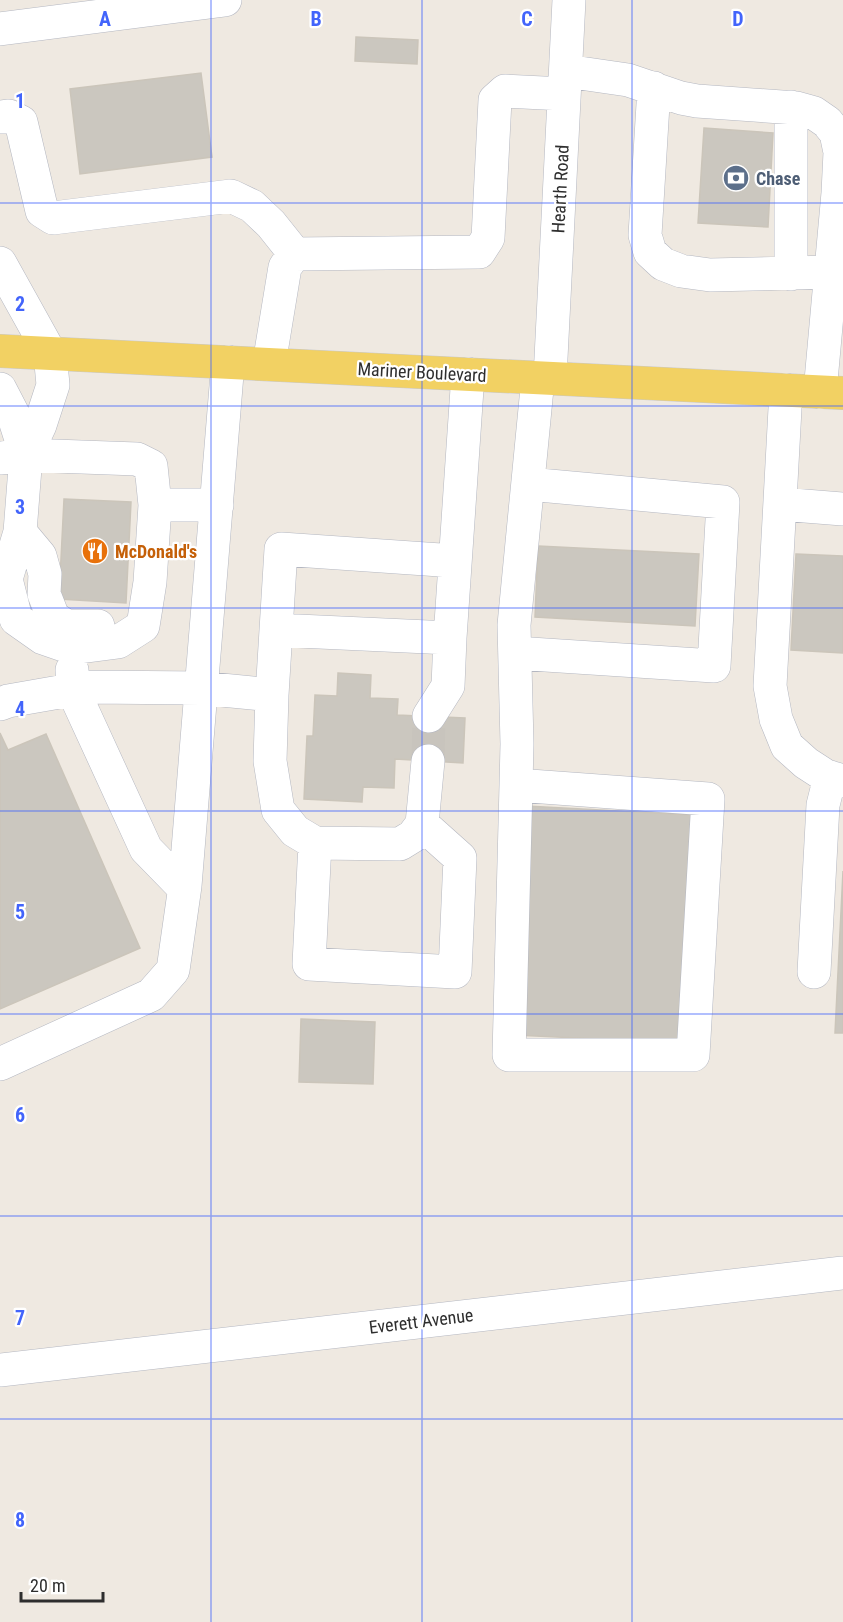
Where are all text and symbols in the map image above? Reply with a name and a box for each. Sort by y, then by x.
text: A [99,7,111,31]
text: B [310,7,322,31]
text: C [521,7,533,31]
text: D [732,7,744,31]
text: 1 [15,89,25,113]
street label: Hearth Road [547,144,573,234]
bank icon: Chase [721,163,751,193]
place label: Chase [756,168,801,189]
text: 2 [15,292,25,316]
street label: Mariner Boulevard [357,358,487,386]
text: 3 [15,495,25,519]
restaurant icon: McDonald's [80,536,110,566]
place label: McDonald's [115,541,197,562]
text: 4 [15,697,25,721]
text: 5 [15,900,25,924]
text: 6 [15,1103,25,1127]
street label: Everett Avenue [368,1304,474,1338]
text: 7 [15,1306,25,1330]
text: 8 [15,1508,25,1532]
scale bar [21,1565,104,1603]
text: 20 m [30,1575,65,1596]

